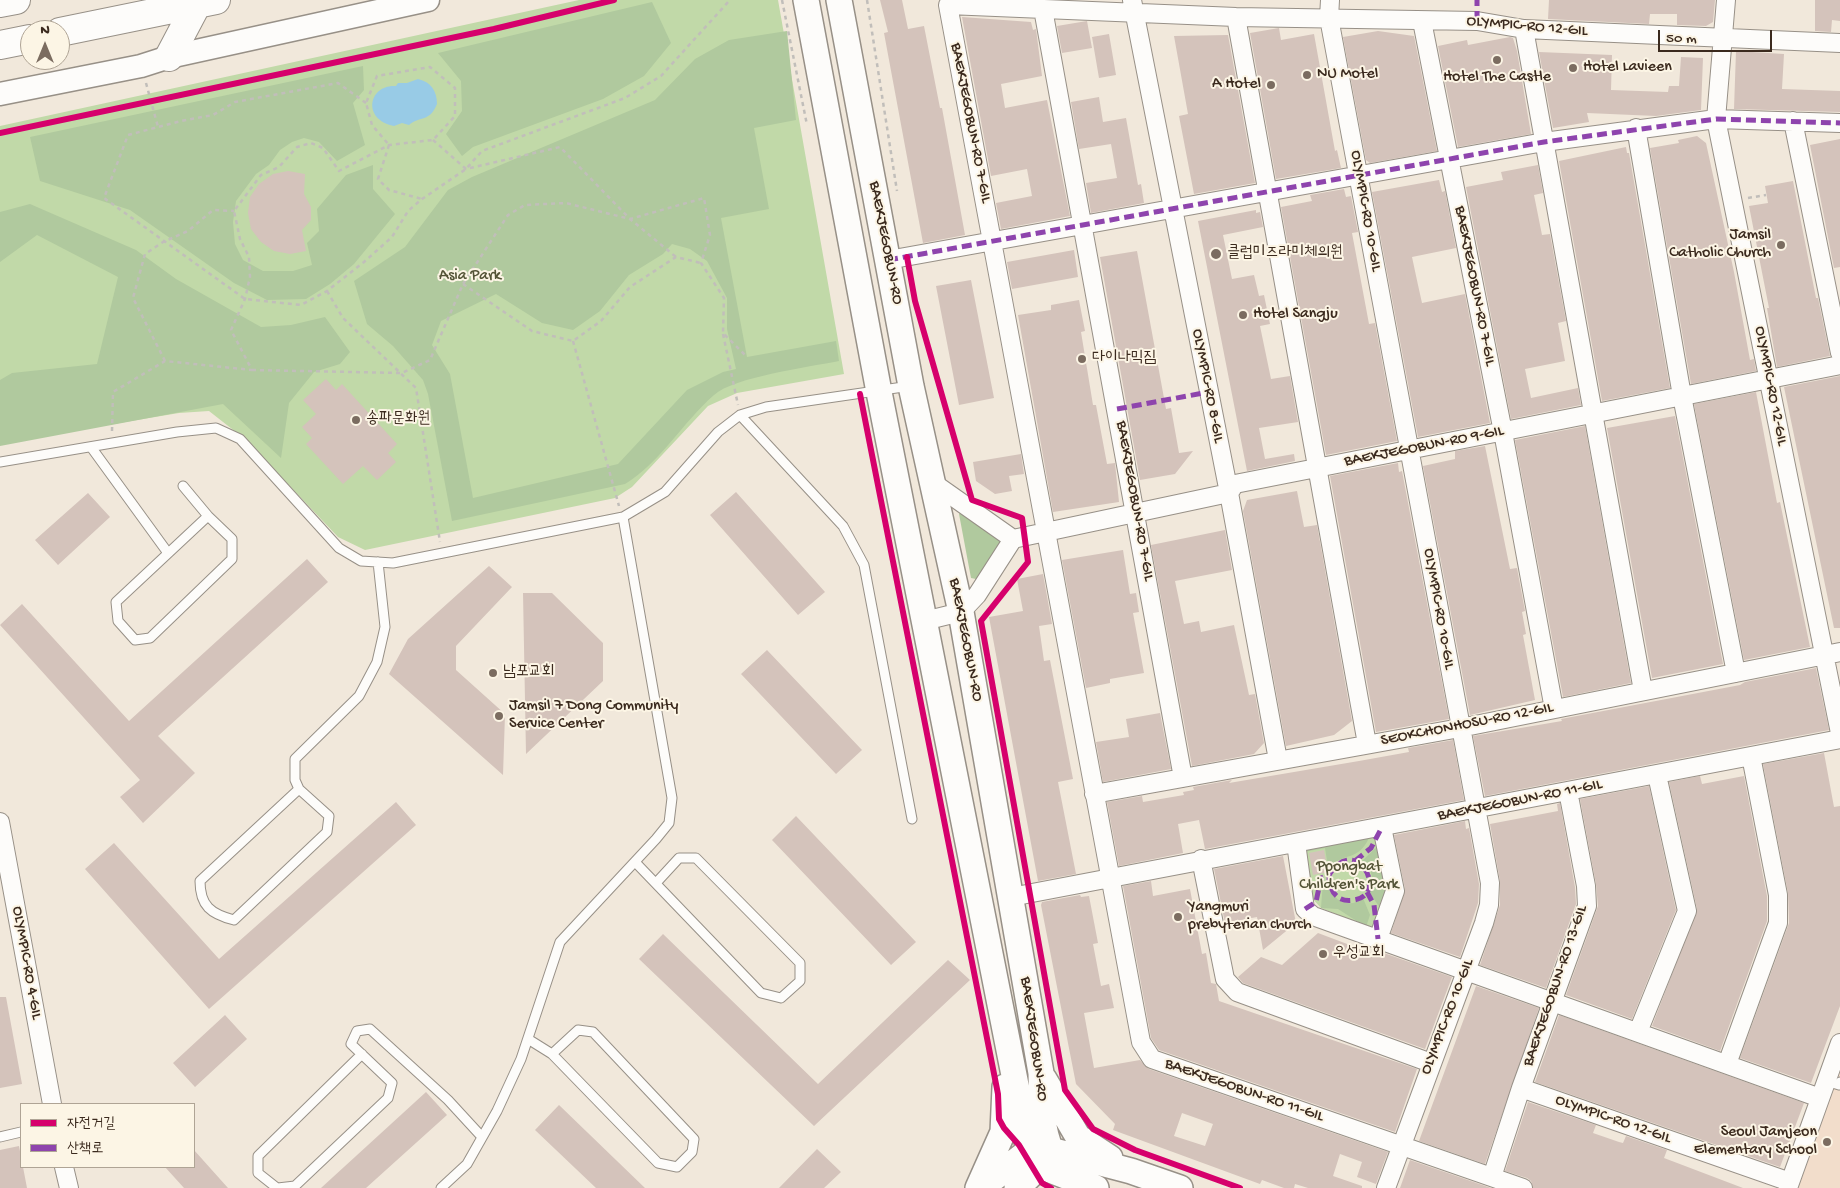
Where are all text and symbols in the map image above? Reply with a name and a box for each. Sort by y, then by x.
street label: OLYMPIC-RO 12-GIL [1466,12,1588,42]
north arrow [20,20,70,70]
scale bar [1660,20,1774,52]
text: N [40,22,50,39]
text: 50 m [1666,30,1697,48]
street label: BAEKJEGOBUN-RO 7-GIL [945,41,995,205]
marker: Hotel The Castle [1491,54,1503,66]
place label: Hotel Lavieen [1583,58,1672,78]
marker: Hotel Lavieen [1567,62,1579,74]
place label: NU Motel [1317,65,1378,85]
place label: Hotel The Castle [1443,68,1551,88]
marker: NU Motel [1301,69,1313,81]
place label: A Hotel [1212,75,1261,95]
marker: A Hotel [1265,79,1277,91]
street label: OLYMPIC-RO 10-GIL [1345,149,1385,273]
street label: BAEKJEGOBUN-RO [864,180,906,306]
street label: BAEKJEGOBUN-RO 7-GIL [1449,204,1499,368]
place label: Jamsil Catholic Church [1669,226,1771,264]
marker: Jamsil Catholic Church [1775,239,1787,251]
place label: 클럽미즈라미체의원 [1227,244,1343,264]
marker: 클럽미즈라미체의원 [1209,247,1223,261]
park label: Asia Park [439,267,501,287]
place label: Hotel Sangju [1253,305,1338,325]
marker: Hotel Sangju [1237,309,1249,321]
street label: OLYMPIC-RO 12-GIL [1749,325,1791,447]
street label: OLYMPIC-RO 8-GIL [1187,327,1227,445]
place label: 다이나믹짐 [1092,349,1156,369]
marker: 다이나믹짐 [1076,353,1088,365]
place label: 송파문화원 [366,410,430,430]
marker: 송파문화원 [350,414,362,426]
street label: BAEKJEGOBUN-RO 7-GIL [1110,419,1158,583]
street label: BAEKJEGOBUN-RO 9-GIL [1343,422,1505,472]
street label: OLYMPIC-RO 10-GIL [1418,547,1458,671]
street label: BAEKJEGOBUN-RO [944,577,986,703]
place label: 남포교회 [503,663,554,683]
marker: 남포교회 [487,667,499,679]
place label: Jamsil 7 Dong Community Service Center [509,697,678,735]
street label: SEOKCHONHOSU-RO 12-GIL [1379,699,1555,751]
marker: Jamsil 7 Dong Community Service Center [493,710,505,722]
street label: BAEKJEGOBUN-RO 11-GIL [1436,776,1604,826]
park label: Ppongbat Children's Park [1299,858,1399,896]
place label: Yangmuri prebyterian church [1188,898,1312,936]
street label: BAEKJEGOBUN-RO 13-GIL [1519,903,1593,1069]
street label: OLYMPIC-RO 4-GIL [7,905,45,1021]
marker: Yangmuri prebyterian church [1172,911,1184,923]
place label: 우성교회 [1333,944,1385,964]
marker: 우성교회 [1317,948,1329,960]
street label: OLYMPIC-RO 10-GIL [1417,956,1479,1078]
street label: BAEKJEGOBUN-RO [1015,976,1051,1102]
street label: BAEKJEGOBUN-RO 11-GIL [1162,1055,1326,1127]
street label: OLYMPIC-RO 12-GIL [1553,1091,1673,1149]
legend [20,1103,195,1168]
text: 자전거길 [67,1115,115,1133]
place label: Seoul Jamjeon Elementary School [1694,1123,1817,1161]
marker: Seoul Jamjeon Elementary School [1821,1136,1833,1148]
text: 산책로 [67,1140,103,1158]

